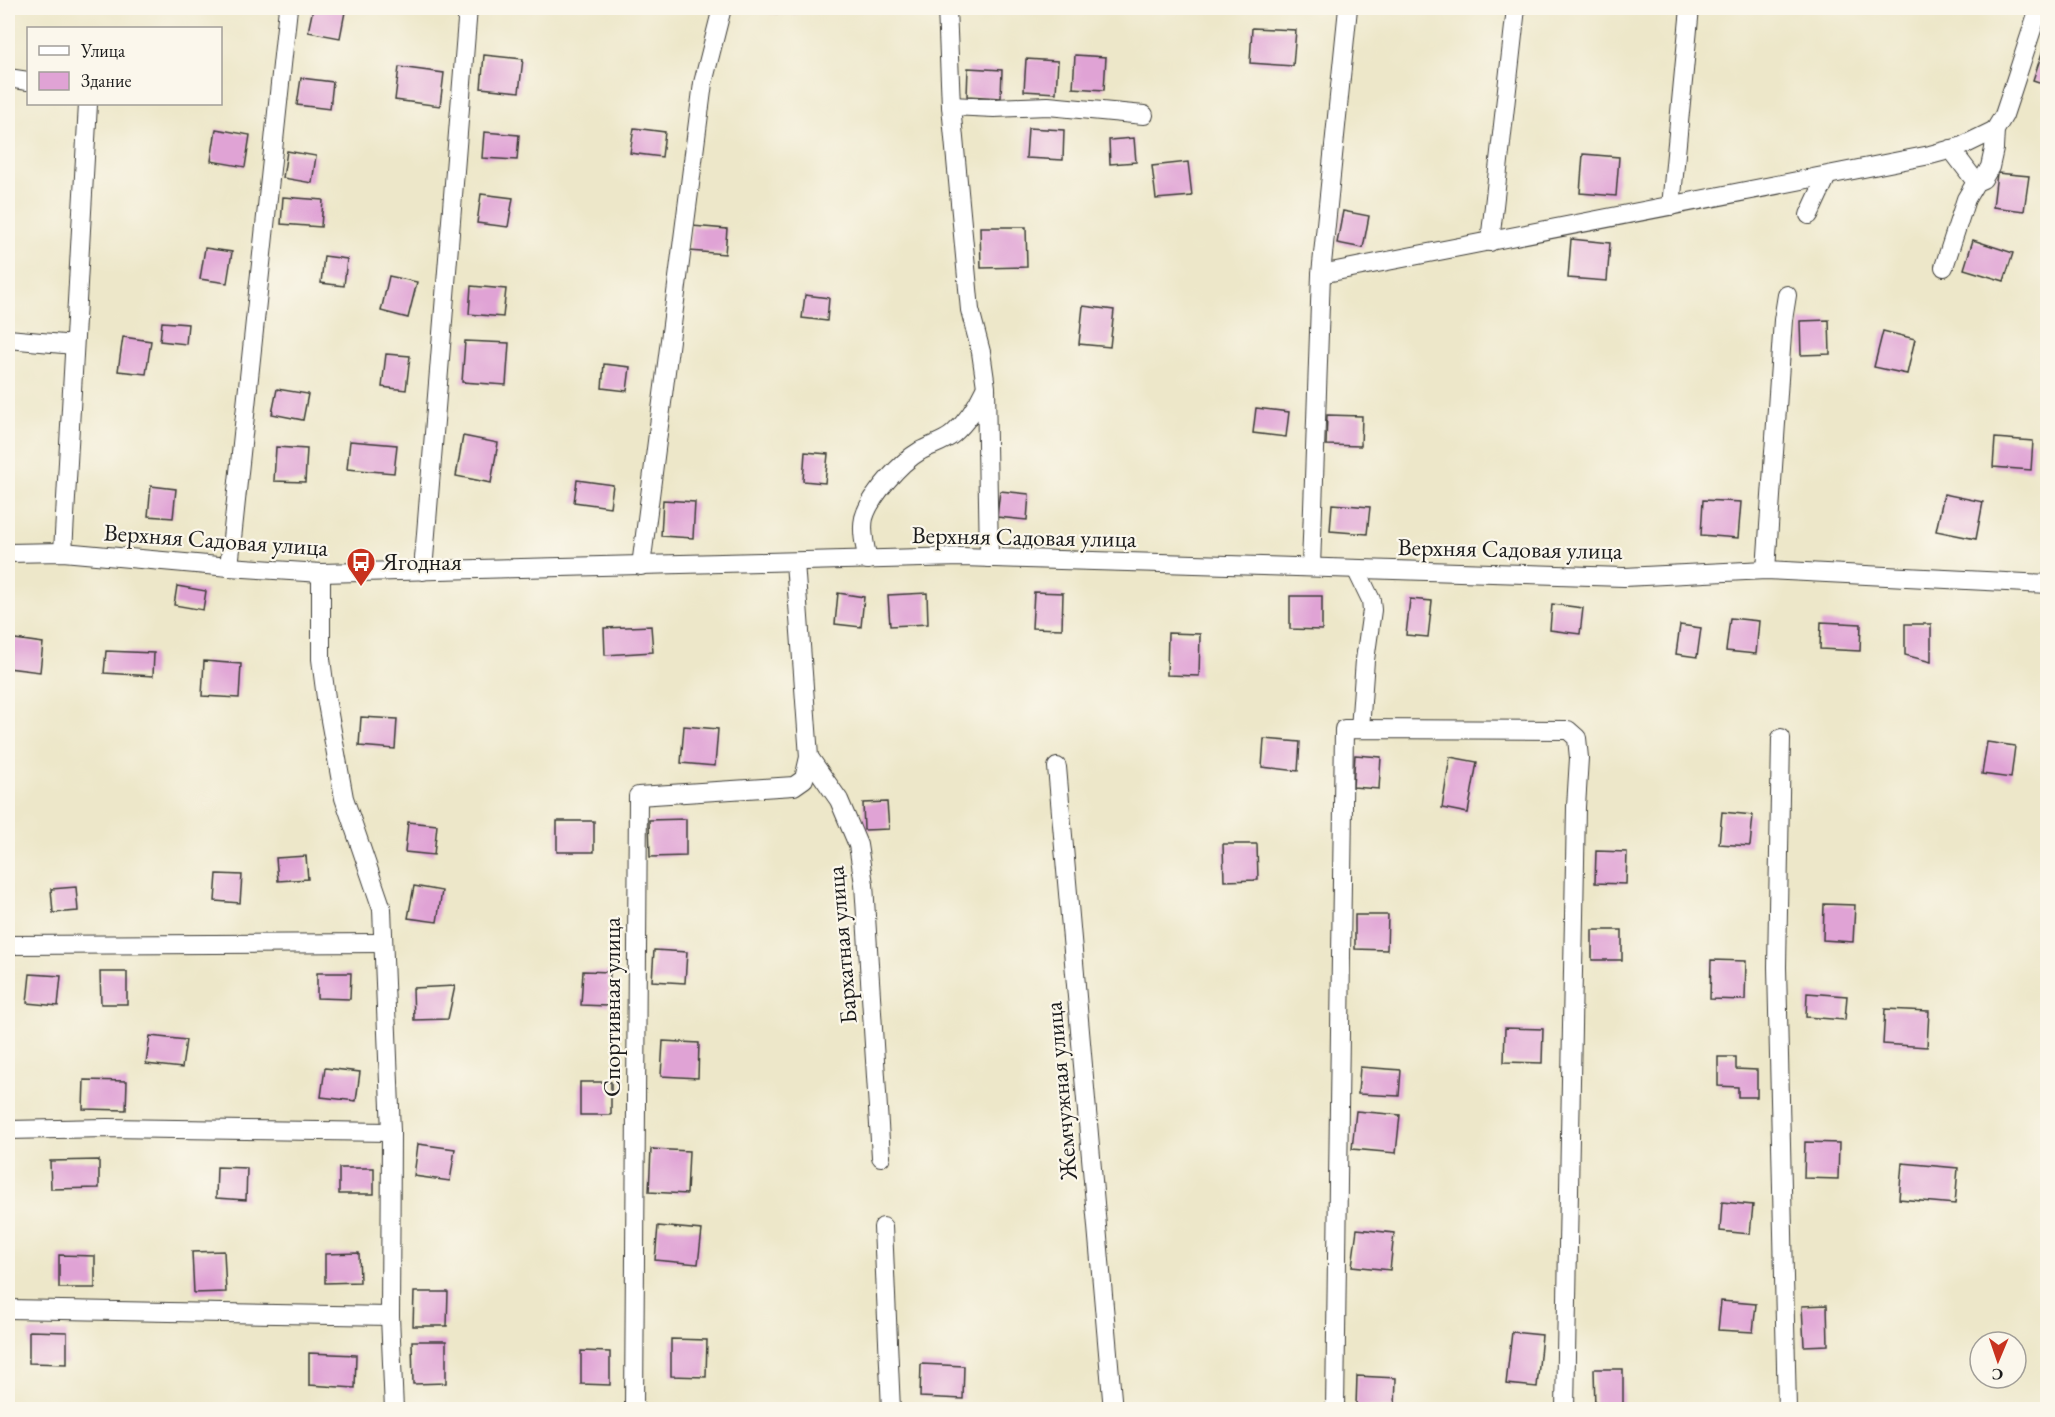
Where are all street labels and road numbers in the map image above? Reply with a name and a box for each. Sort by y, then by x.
street label: Верхняя Садовая улица [103,516,330,563]
street label: Верхняя Садовая улица [911,519,1137,554]
street label: Верхняя Садовая улица [1397,531,1623,566]
street label: Бархатная улица [819,864,864,1025]
street label: Спортивная улица [596,917,627,1097]
street label: Жемчужная улица [1037,1000,1084,1183]

